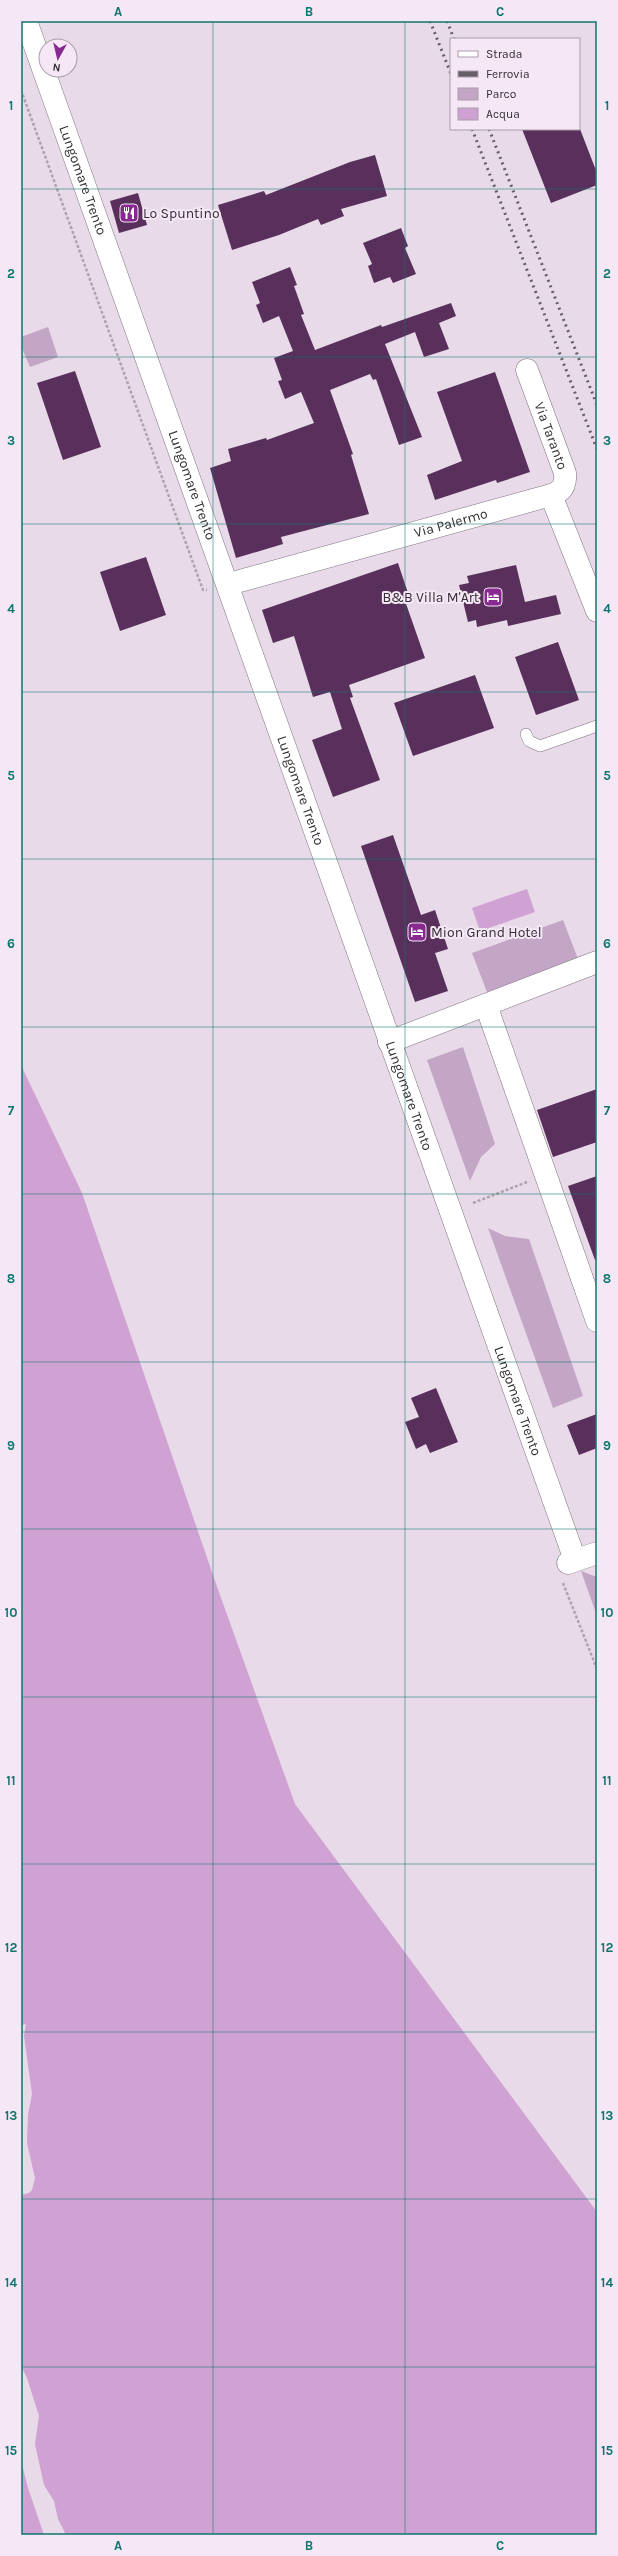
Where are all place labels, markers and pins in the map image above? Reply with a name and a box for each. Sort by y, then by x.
restaurant icon: Lo Spuntino [118,202,140,224]
place label: Lo Spuntino [143,205,220,222]
hotel icon: B&B Villa M'Art [482,586,504,608]
place label: B&B Villa M'Art [382,589,479,606]
hotel icon: Mion Grand Hotel [406,921,428,943]
place label: Mion Grand Hotel [431,924,542,941]

